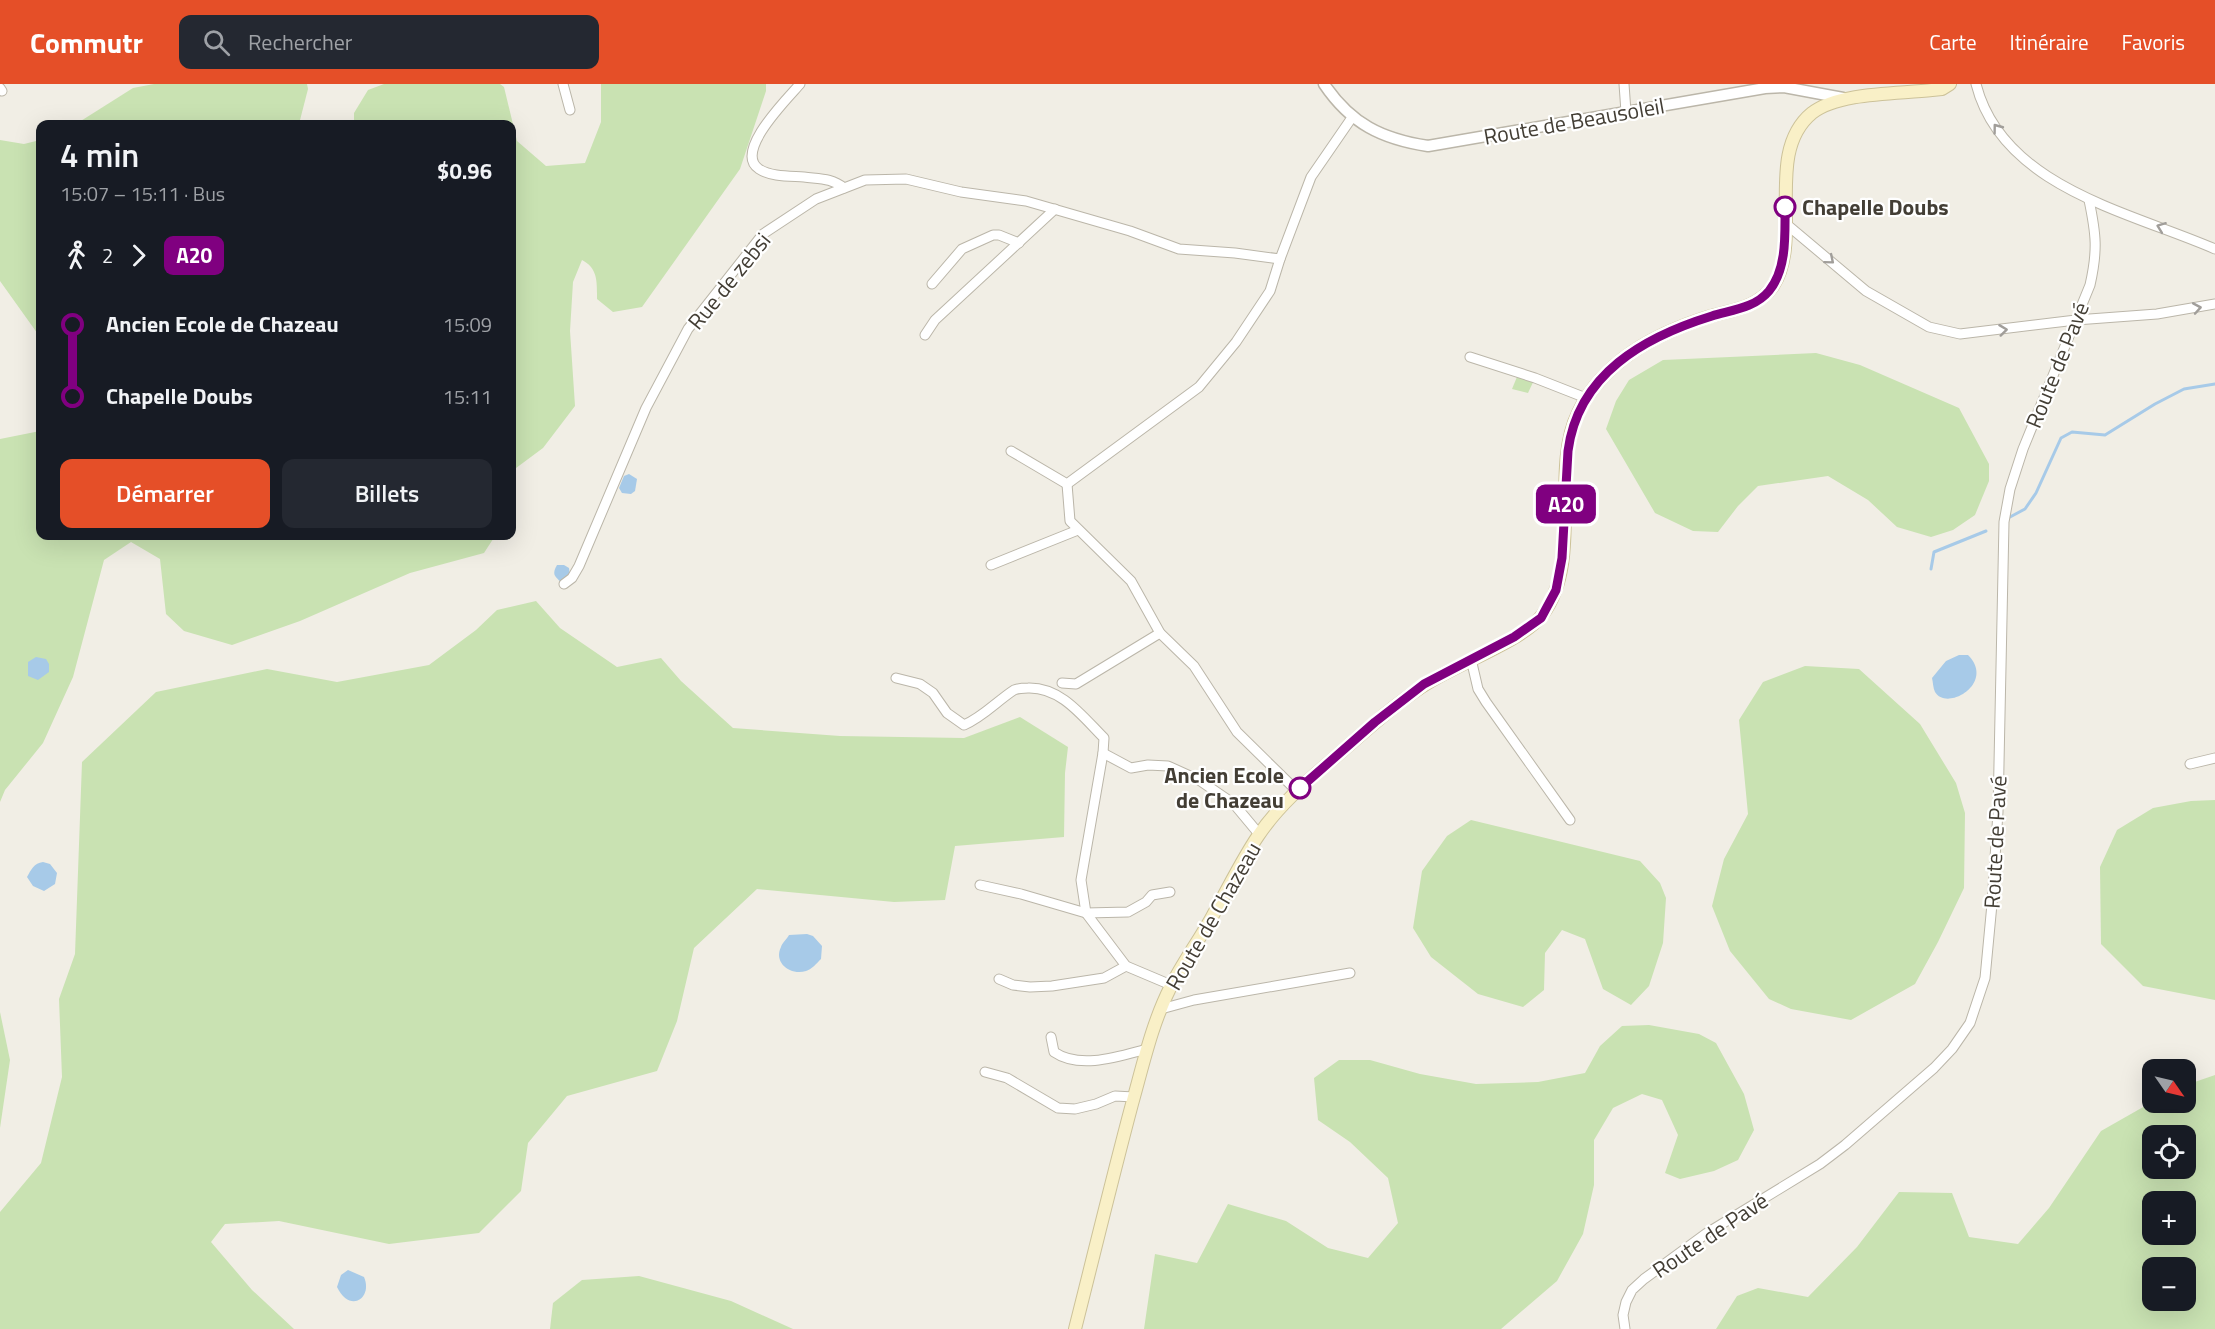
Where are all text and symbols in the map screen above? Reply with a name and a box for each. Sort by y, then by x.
search box [179,15,599,69]
text: Commutr [30,21,143,64]
text: Rechercher [248,25,352,59]
icon: search [200,26,233,59]
text: Carte [1929,26,1977,58]
text: Itinéraire [2010,26,2089,58]
text: Favoris [2122,26,2185,58]
street label: Route de Beausoleil [1481,88,1667,154]
one-way arrow [1993,124,2004,135]
text: 4 min [60,130,139,180]
text: $0.96 [437,154,492,188]
text: 15:07 – 15:11 · Bus [60,178,225,209]
place label: Chapelle Doubs [1802,190,1949,224]
marker: Chapelle Doubs [1774,196,1796,218]
one-way arrow [2156,222,2166,235]
street label: Rue de zebsi [679,225,779,337]
icon: walk [60,239,93,272]
icon: forward [122,239,155,272]
text: A20 [176,239,212,271]
text: 2 [102,240,113,271]
one-way arrow [1823,253,1834,264]
street label: Route de Pavé [2016,297,2098,433]
one-way arrow [2192,302,2201,314]
text: Ancien Ecole de Chazeau [106,307,339,341]
text: 15:09 [443,309,492,340]
one-way arrow [1998,324,2008,336]
text: Chapelle Doubs [106,379,253,413]
text: 15:11 [443,381,492,412]
button: Démarrer [60,459,270,528]
button: Billets [282,459,492,528]
line badge: A20 [1532,484,1600,524]
text: A20 [1548,488,1584,520]
place label: Ancien Ecole de Chazeau [1164,758,1284,817]
street label: Route de Pavé [1975,775,2015,909]
marker: Ancien Ecole de Chazeau [1289,777,1311,799]
street label: Route de Chazeau [1157,835,1269,997]
north arrow [2142,1059,2196,1113]
map controls [2142,1059,2196,1311]
button: locate [2142,1125,2196,1179]
street label: Route de Pavé [1645,1184,1775,1286]
button: + [2142,1191,2196,1245]
button: − [2142,1257,2196,1311]

